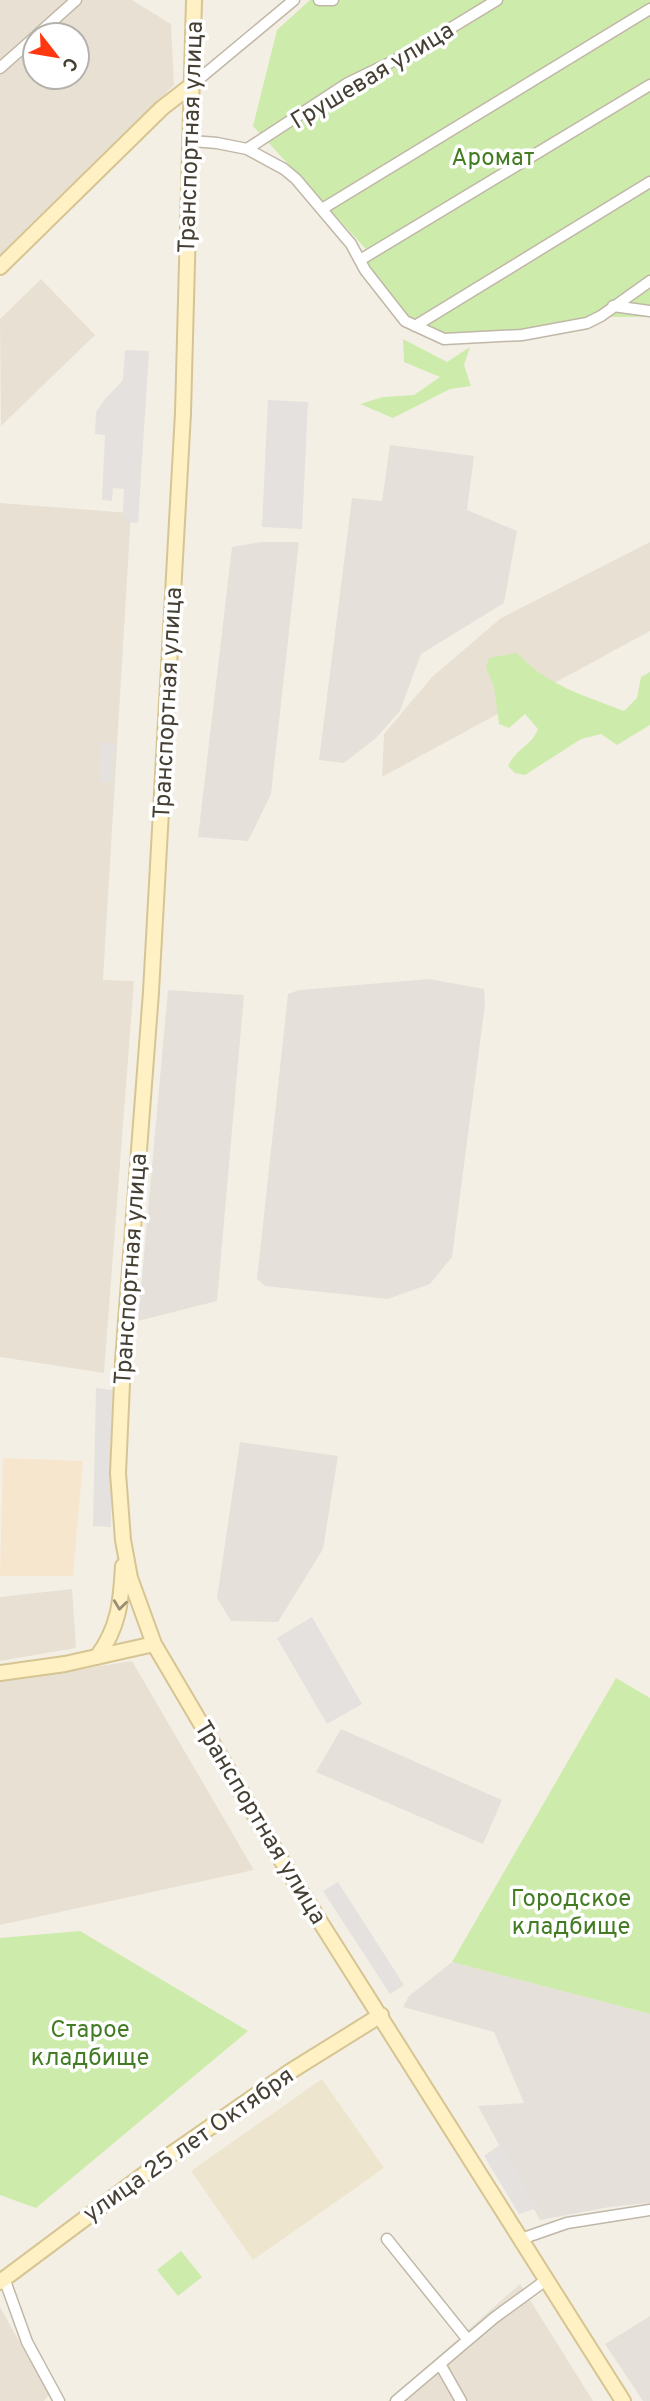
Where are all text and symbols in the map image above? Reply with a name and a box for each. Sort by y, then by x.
street label: Грушевая улица [286,16,460,137]
street label: Транспортная улица [173,20,211,254]
north arrow [21,21,91,91]
text: С [55,52,82,75]
park label: Аромат [451,144,535,174]
street label: Транспортная улица [148,586,190,820]
street label: Транспортная улица [109,1152,155,1386]
one-way arrow [112,1599,127,1610]
street label: Транспортная улица [187,1716,332,1930]
park label: Городское кладбище [511,1885,631,1943]
park label: Старое кладбище [31,2016,149,2074]
street label: улица 25 лет Октября [78,2062,300,2230]

